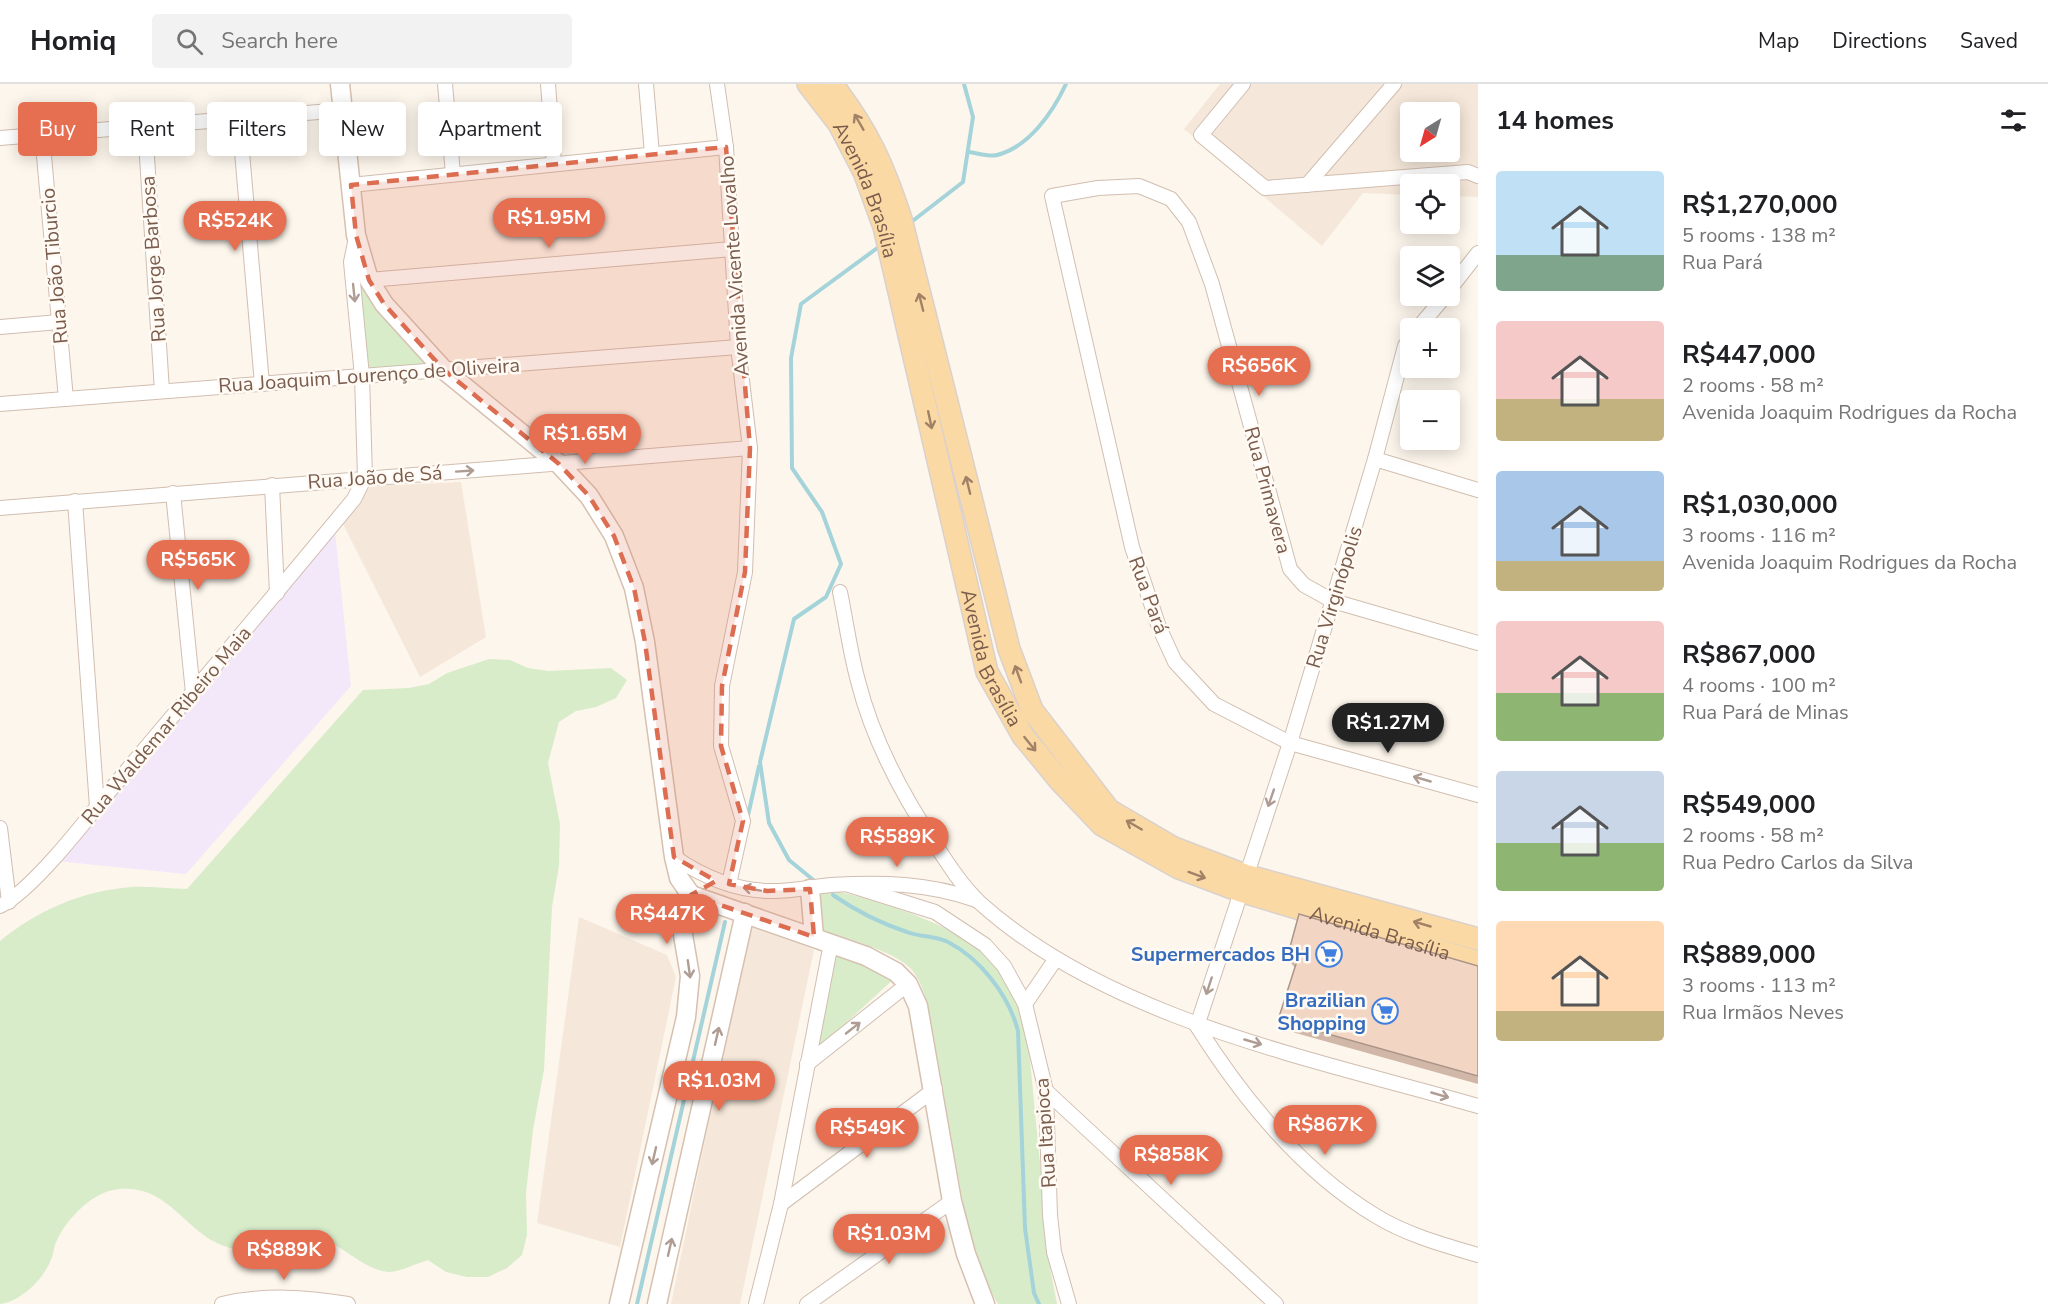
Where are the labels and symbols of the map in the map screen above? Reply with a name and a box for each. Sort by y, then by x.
north arrow [1400,102,1460,162]
one-way arrow [853,114,865,131]
street label: Avenida Brasília [826,117,904,261]
street label: Avenida Vicente Lovalho [713,155,756,377]
street label: Rua Jorge Barbosa [134,175,173,343]
street label: Rua João Tiburcio [34,187,75,345]
pin: R$1.95M [494,198,604,249]
pin: R$524K [186,201,284,252]
one-way arrow [349,282,360,302]
one-way arrow [915,293,927,312]
pin: R$656K [1210,346,1308,397]
street label: Rua Joaquim Lourenço de Oliveira [217,351,521,400]
one-way arrow [925,410,936,430]
pin: R$1.65M [530,414,640,465]
street label: Rua Primavera [1238,424,1297,557]
street label: Rua João de Sá [307,459,443,496]
one-way arrow [455,465,475,476]
one-way arrow [961,476,973,495]
street label: Rua Virginópolis [1300,523,1369,672]
pin: R$565K [149,540,247,591]
street label: Rua Pará [1122,553,1175,638]
street label: Avenida Brasília [954,587,1028,732]
street label: Rua Waldemar Ribeiro Maia [75,620,257,830]
one-way arrow [1012,665,1023,683]
pin: R$1.27M [1333,703,1443,754]
one-way arrow [1023,736,1037,751]
one-way arrow [1413,773,1432,785]
one-way arrow [1265,788,1276,807]
pin: R$589K [848,817,946,868]
one-way arrow [1126,819,1143,831]
one-way arrow [1187,870,1206,881]
one-way arrow [743,883,762,894]
pin: R$447K [618,894,716,945]
street label: Avenida Brasília [1306,900,1453,967]
one-way arrow [1413,918,1432,929]
supermarket icon: Supermercados BH [1314,939,1344,969]
place label: Supermercados BH [1131,941,1310,968]
one-way arrow [683,959,694,978]
one-way arrow [1203,976,1214,995]
place label: Brazilian Shopping [1277,987,1366,1037]
supermarket icon: Brazilian Shopping [1370,996,1400,1026]
one-way arrow [845,1021,861,1034]
one-way arrow [712,1027,724,1046]
one-way arrow [1243,1036,1262,1048]
pin: R$1.03M [664,1061,774,1112]
street label: Rua Itapioca [1028,1077,1063,1189]
one-way arrow [1430,1090,1449,1101]
pin: R$867K [1276,1105,1374,1156]
pin: R$549K [818,1108,916,1159]
pin: R$858K [1122,1135,1220,1186]
one-way arrow [647,1146,659,1165]
pin: R$1.03M [834,1214,944,1265]
pin: R$889K [235,1230,333,1281]
one-way arrow [664,1238,676,1257]

